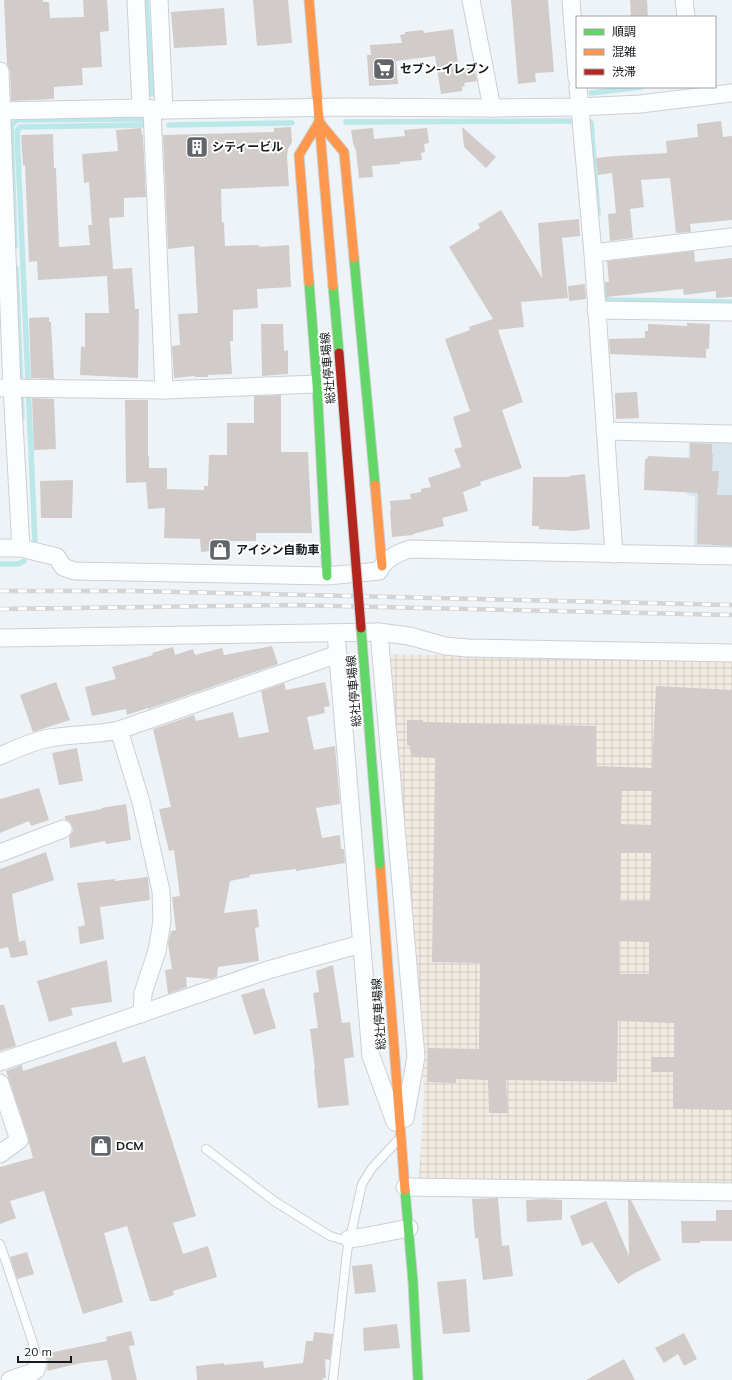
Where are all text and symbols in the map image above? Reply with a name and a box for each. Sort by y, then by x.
legend [576,16,716,88]
text: 順調 [612,24,636,39]
text: 混雑 [612,44,636,59]
supermarket icon: セブン-イレブン [371,56,397,82]
place label: セブン-イレブン [400,61,489,76]
text: 渋滞 [612,64,636,79]
building icon: シティービル [184,134,210,160]
place label: シティービル [212,139,283,154]
street label: 総社停車場線 [317,332,338,405]
shop icon: アイシン自動車 [207,537,233,563]
place label: アイシン自動車 [236,542,319,557]
street label: 総社停車場線 [343,655,364,728]
street label: 総社停車場線 [369,978,388,1050]
shop icon: DCM [88,1133,114,1159]
place label: DCM [116,1138,144,1153]
scale bar [18,1338,71,1364]
text: 20 m [24,1344,52,1359]

